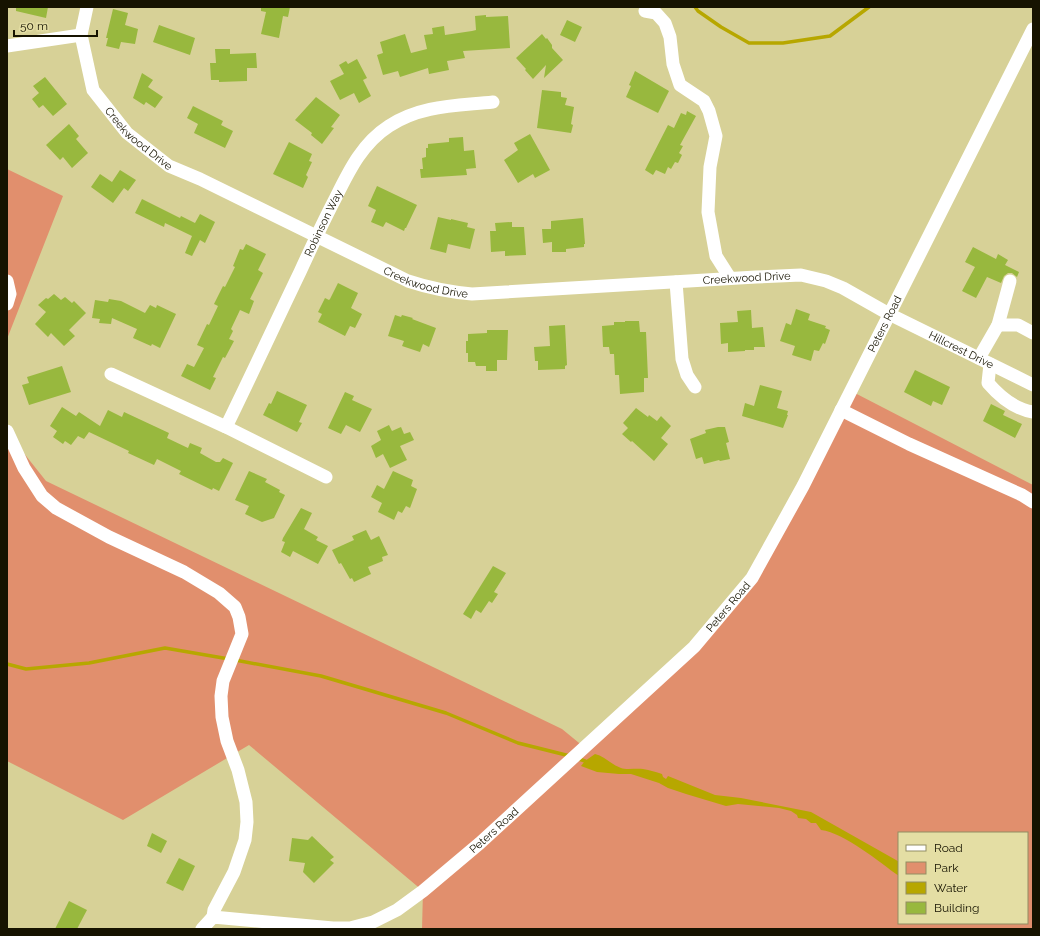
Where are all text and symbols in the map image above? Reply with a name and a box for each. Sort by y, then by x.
scale bar [14,12,97,38]
text: 50 m [20,19,48,33]
street label: Creekwood Drive [102,104,176,173]
street label: Robinson Way [302,187,345,258]
street label: Creekwood Drive [381,264,469,300]
street label: Creekwood Drive [702,269,791,287]
street label: Peters Road [865,293,904,354]
street label: Hillcrest Drive [927,328,996,371]
street label: Peters Road [703,579,753,634]
street label: Peters Road [467,805,521,856]
legend [898,832,1028,924]
text: Road [934,841,963,855]
text: Park [934,861,959,875]
text: Water [934,881,968,895]
text: Building [934,901,980,915]

